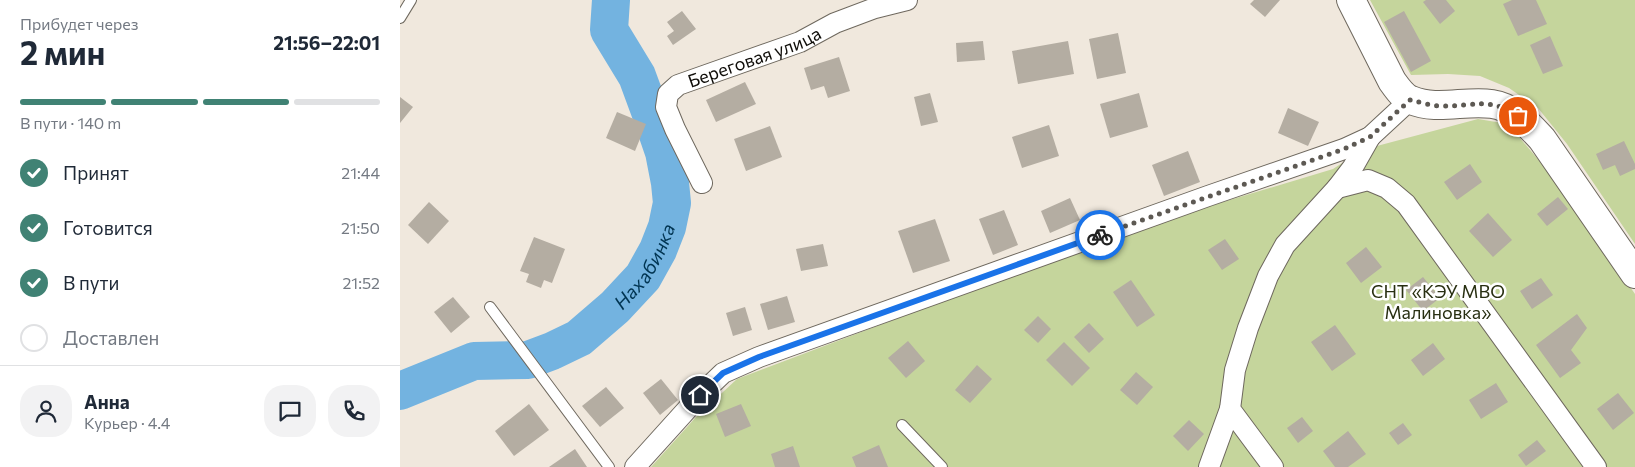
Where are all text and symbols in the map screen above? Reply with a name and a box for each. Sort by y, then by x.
text: Прибудет через [20,14,139,33]
street label: Береговая улица [685,22,825,92]
text: 21:56–22:01 [273,31,380,54]
text: 2 мин [20,32,105,72]
pin [1497,95,1539,137]
icon: bag [1504,102,1532,130]
text: В пути · 140 m [20,113,121,132]
icon: check [20,159,48,187]
text: Принят [63,161,129,184]
text: 21:44 [341,163,380,182]
courier [1075,210,1125,260]
icon: check [20,214,48,242]
text: Готовится [63,216,153,239]
text: 21:50 [341,218,380,237]
water label: Нахабинка [608,220,679,313]
icon: bike [1086,221,1114,249]
icon: check [20,269,48,297]
text: В пути [63,271,119,294]
text: 21:52 [342,273,380,292]
park label: СНТ «КЭУ МВО Малиновка» [1371,280,1505,323]
text: Доставлен [63,326,159,349]
pin [679,374,721,416]
icon: home [686,381,714,409]
button: person [20,385,72,437]
button: chat [264,385,316,437]
button: phone [328,385,380,437]
text: Анна [84,390,130,413]
text: Курьер · 4.4 [84,413,170,432]

